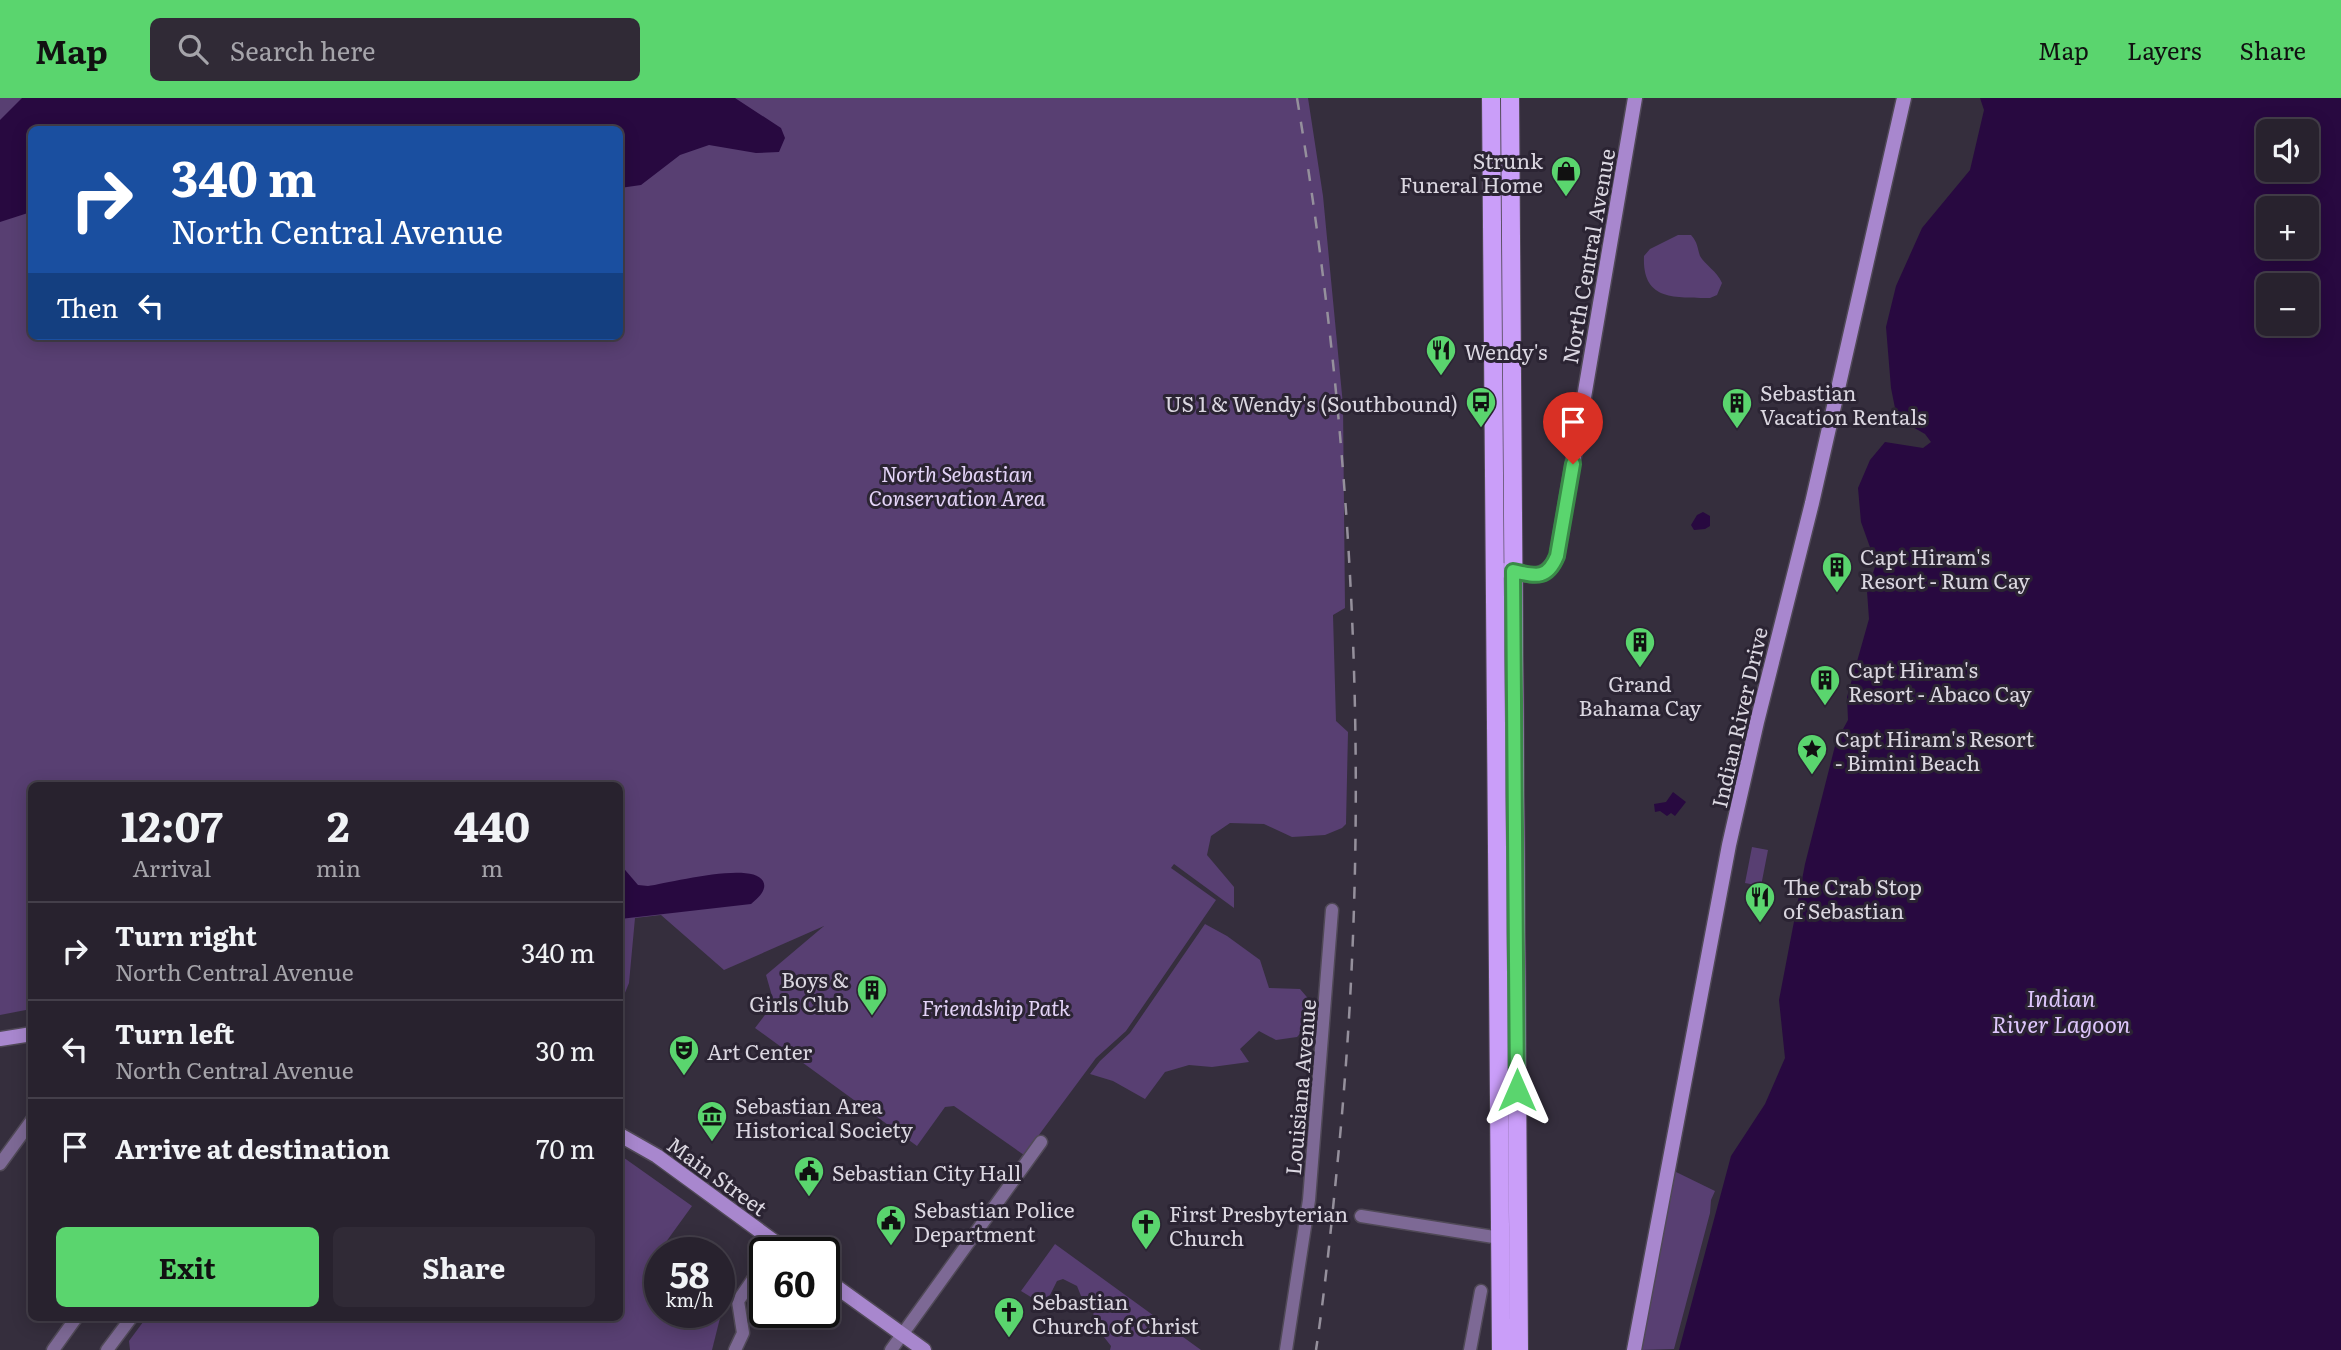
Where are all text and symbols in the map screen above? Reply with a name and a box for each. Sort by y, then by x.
search box [150,18,640,81]
text: Map [35,25,108,74]
icon: search [174,30,212,68]
text: Search here [230,30,376,69]
text: Map [2038,32,2089,67]
text: Layers [2127,32,2201,67]
text: Share [2239,32,2306,67]
map controls [2256,119,2319,336]
button: sound [2256,119,2319,182]
text: 340 m [171,139,317,212]
place label: Strunk Funeral Home [1400,144,1543,199]
street label: North Central Avenue [1553,146,1621,366]
icon: right [56,154,147,245]
shop icon: Strunk Funeral Home [1549,154,1583,198]
button: + [2256,196,2319,259]
text: North Central Avenue [171,206,503,254]
button: − [2256,273,2319,336]
text: Then [56,287,118,326]
icon: left [132,287,170,325]
restaurant icon: Wendy's [1424,333,1458,377]
place label: Wendy's [1464,335,1548,366]
place label: Sebastian Vacation Rentals [1760,376,1927,431]
bus stop icon: US 1 & Wendy's (Southbound) [1464,385,1498,429]
building icon: Sebastian Vacation Rentals [1720,386,1754,430]
place label: US 1 & Wendy's (Southbound) [1165,387,1458,418]
pin [1543,392,1603,464]
icon: arrive [1554,403,1592,441]
park label: North Sebastian Conservation Area [868,457,1046,512]
place label: Capt Hiram's Resort - Rum Cay [1860,540,2031,595]
building icon: Capt Hiram's Resort - Rum Cay [1820,550,1854,594]
street label: Indian River Drive [1702,623,1774,811]
building icon: Grand Bahama Cay [1623,625,1657,669]
place label: Capt Hiram's Resort - Abaco Cay [1848,653,2032,708]
building icon: Capt Hiram's Resort - Abaco Cay [1808,663,1842,707]
place label: Grand Bahama Cay [1579,667,1702,722]
place label: Capt Hiram's Resort - Bimini Beach [1835,722,2035,777]
place icon: Capt Hiram's Resort - Bimini Beach [1795,732,1829,776]
text: 12:07 [121,793,223,855]
text: 2 [327,793,350,855]
text: 440 [454,793,530,855]
text: Arrival [133,850,211,884]
text: min [316,850,361,884]
text: m [481,850,503,884]
place label: The Crab Stop of Sebastian [1783,870,1922,925]
restaurant icon: The Crab Stop of Sebastian [1743,880,1777,924]
text: Turn right [115,915,257,954]
icon: right [56,932,94,970]
text: 340 m [521,932,595,971]
text: North Central Avenue [115,954,354,988]
place label: Boys & Girls Club [749,963,849,1018]
building icon: Boys & Girls Club [855,973,889,1017]
water label: Indian River Lagoon [1991,980,2131,1040]
park label: Friendship Patk [921,991,1071,1022]
street label: Louisiana Avenue [1276,998,1322,1176]
text: Turn left [115,1013,234,1052]
icon: left [56,1030,94,1068]
text: 30 m [535,1030,595,1069]
theatre icon: Art Center [667,1033,701,1077]
place label: Art Center [707,1035,812,1066]
text: North Central Avenue [115,1052,354,1086]
position arrow [1480,1053,1554,1127]
place label: Sebastian Area Historical Society [735,1089,914,1144]
museum icon: Sebastian Area Historical Society [695,1099,729,1143]
icon: arrive [56,1128,94,1166]
text: Arrive at destination [115,1128,390,1167]
text: 70 m [536,1128,595,1167]
street label: Main Street [662,1128,775,1222]
public building icon: Sebastian City Hall [792,1154,826,1198]
place label: Sebastian City Hall [832,1156,1021,1187]
place label: Sebastian Police Department [914,1193,1075,1248]
place label: First Presbyterian Church [1169,1197,1348,1252]
public building icon: Sebastian Police Department [874,1203,908,1247]
church icon: First Presbyterian Church [1129,1207,1163,1251]
button: Exit [56,1227,319,1307]
button: Share [333,1227,595,1307]
speed limit sign: 60 [749,1237,840,1328]
text: 58 [670,1247,709,1299]
place label: Sebastian Church of Christ [1032,1285,1199,1340]
text: km/h [666,1286,713,1313]
church icon: Sebastian Church of Christ [992,1295,1026,1339]

